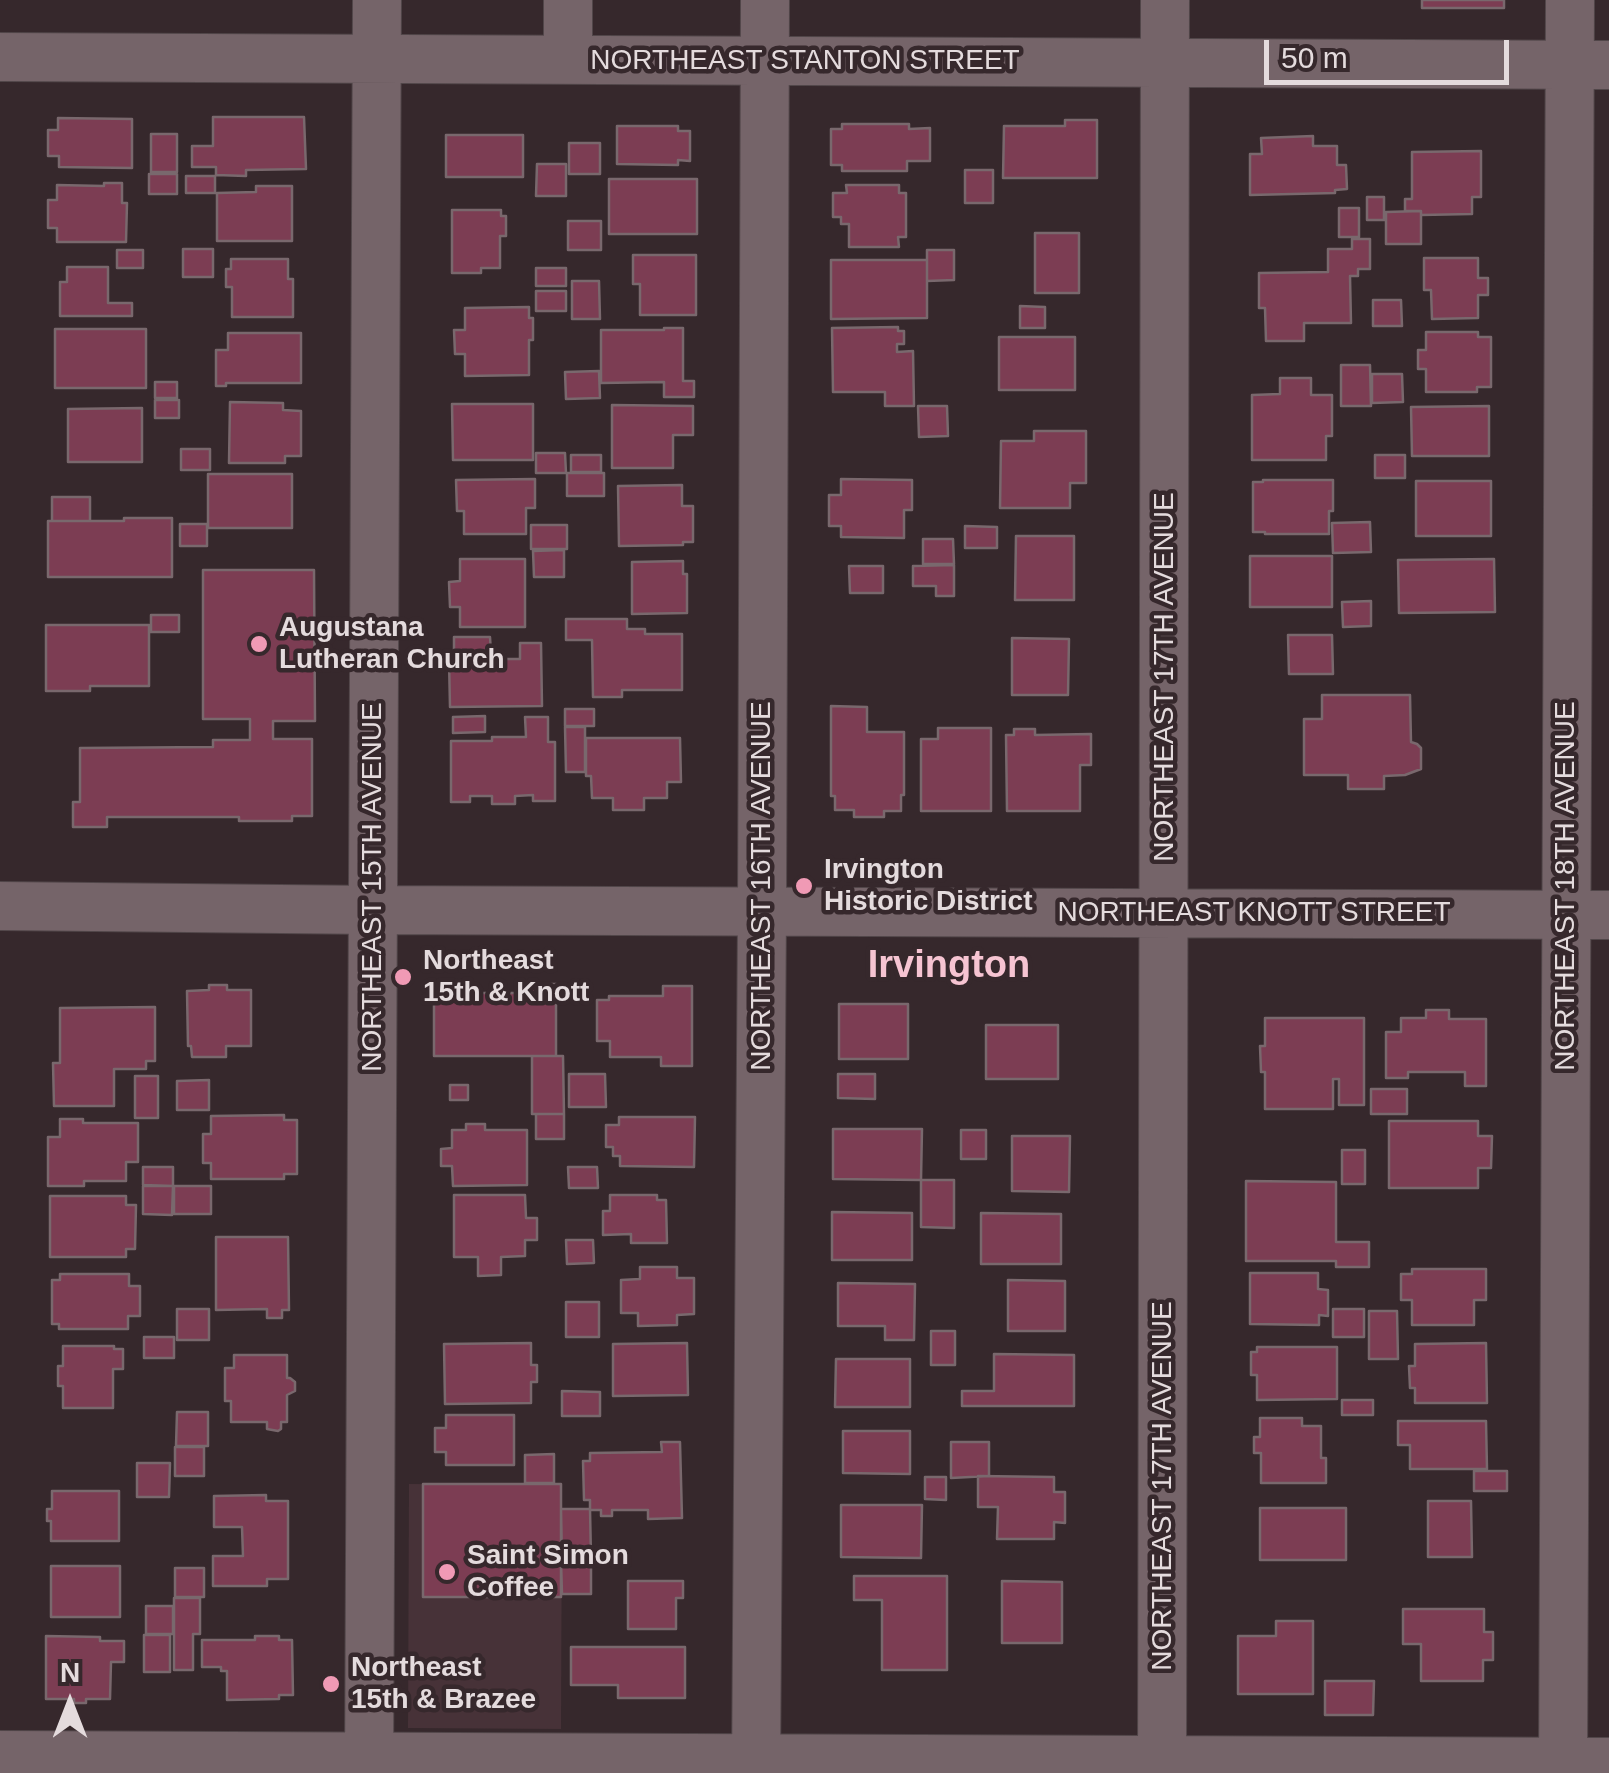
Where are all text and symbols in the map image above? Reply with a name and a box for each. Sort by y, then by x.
scale bar [1269,20,1514,82]
text: 50 m [1281,41,1348,74]
street label: NORTHEAST STANTON STREET [590,44,1020,78]
street label: NORTHEAST 17TH AVENUE [1148,492,1182,862]
place label: Augustana Lutheran Church [279,611,505,677]
marker: Augustana Lutheran Church [248,633,270,655]
street label: NORTHEAST 16TH AVENUE [745,701,779,1071]
street label: NORTHEAST 18TH AVENUE [1549,701,1583,1071]
street label: NORTHEAST 15TH AVENUE [356,702,390,1072]
place label: Irvington Historic District [824,853,1032,919]
marker: Irvington Historic District [793,875,815,897]
street label: NORTHEAST KNOTT STREET [1057,896,1451,930]
place label: Northeast 15th & Knott [423,944,589,1010]
district label: Irvington [868,944,1030,990]
marker: Northeast 15th & Knott [392,966,414,988]
street label: NORTHEAST 17TH AVENUE [1146,1301,1180,1671]
place label: Saint Simon Coffee [467,1539,629,1605]
marker: Saint Simon Coffee [436,1561,458,1583]
place label: Northeast 15th & Brazee [351,1651,536,1717]
north arrow [20,1653,120,1753]
text: N [60,1657,80,1688]
marker: Northeast 15th & Brazee [320,1673,342,1695]

